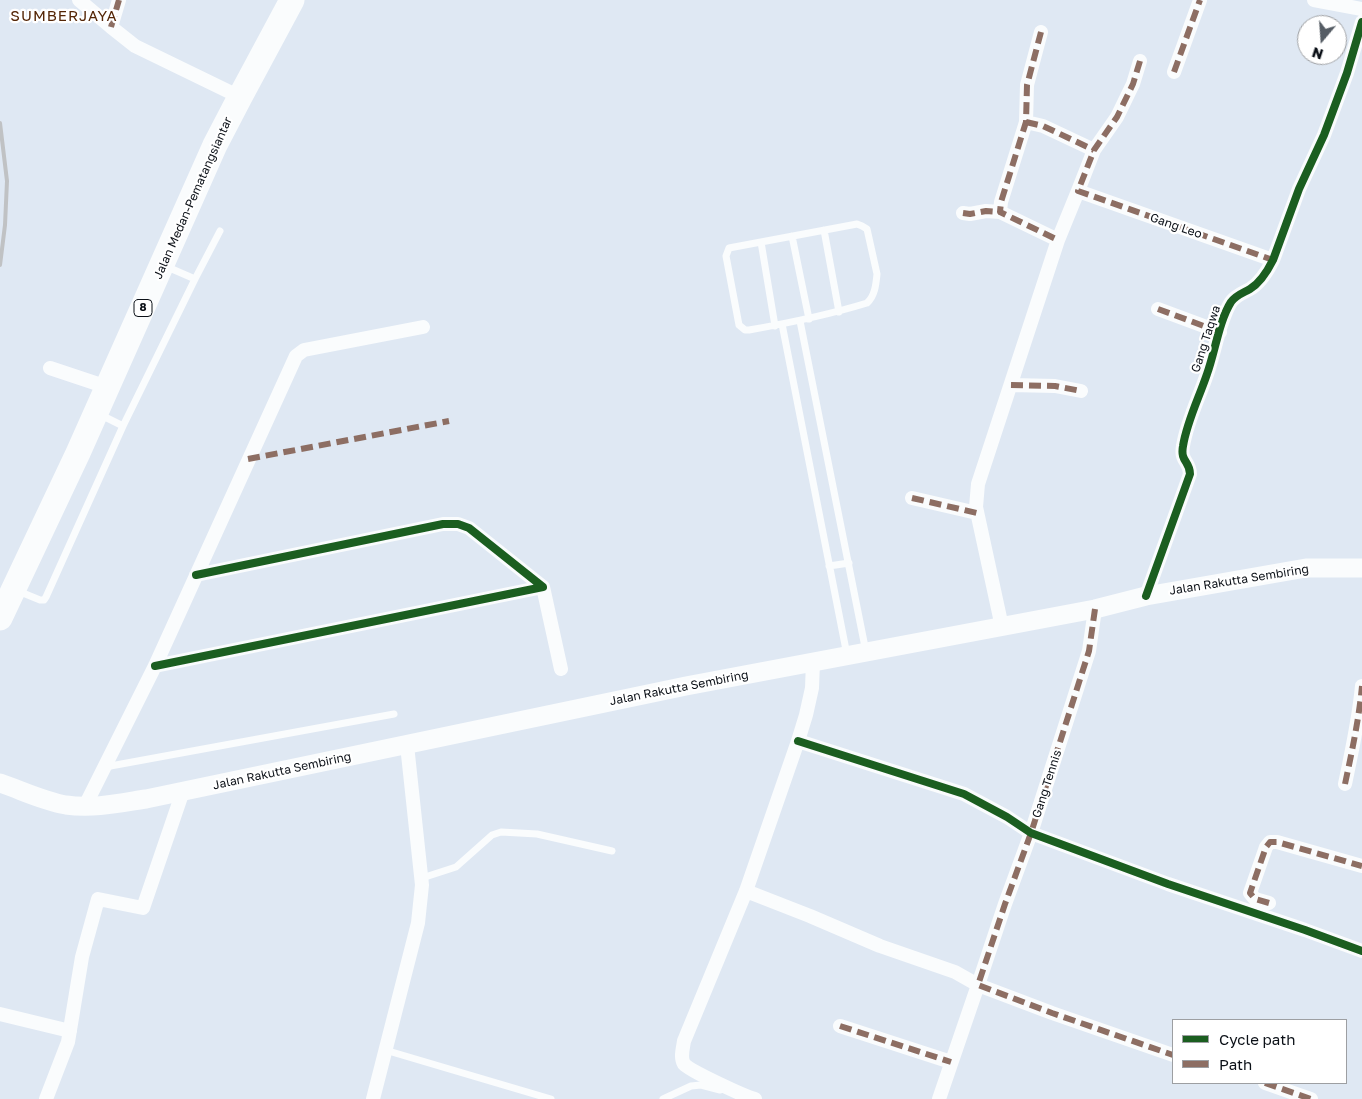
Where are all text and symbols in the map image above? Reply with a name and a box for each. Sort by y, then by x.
district label: SUMBERJAYA [9,7,119,25]
north arrow [1297,15,1347,65]
text: N [1310,44,1325,64]
street label: Jalan Medan-Pematangsiantar [151,115,235,281]
street label: Gang Leo [1148,210,1204,242]
road number: 8 [134,300,152,316]
street label: Gang Taqwa [1188,304,1224,374]
street label: Jalan Rakutta Sembiring [1168,562,1310,598]
street label: Jalan Rakutta Sembiring [608,667,750,709]
street label: Gang Tennis [1029,748,1065,820]
street label: Jalan Rakutta Sembiring [212,749,352,793]
legend [1172,1019,1347,1084]
text: Cycle path [1219,1030,1295,1048]
text: Path [1219,1055,1252,1073]

